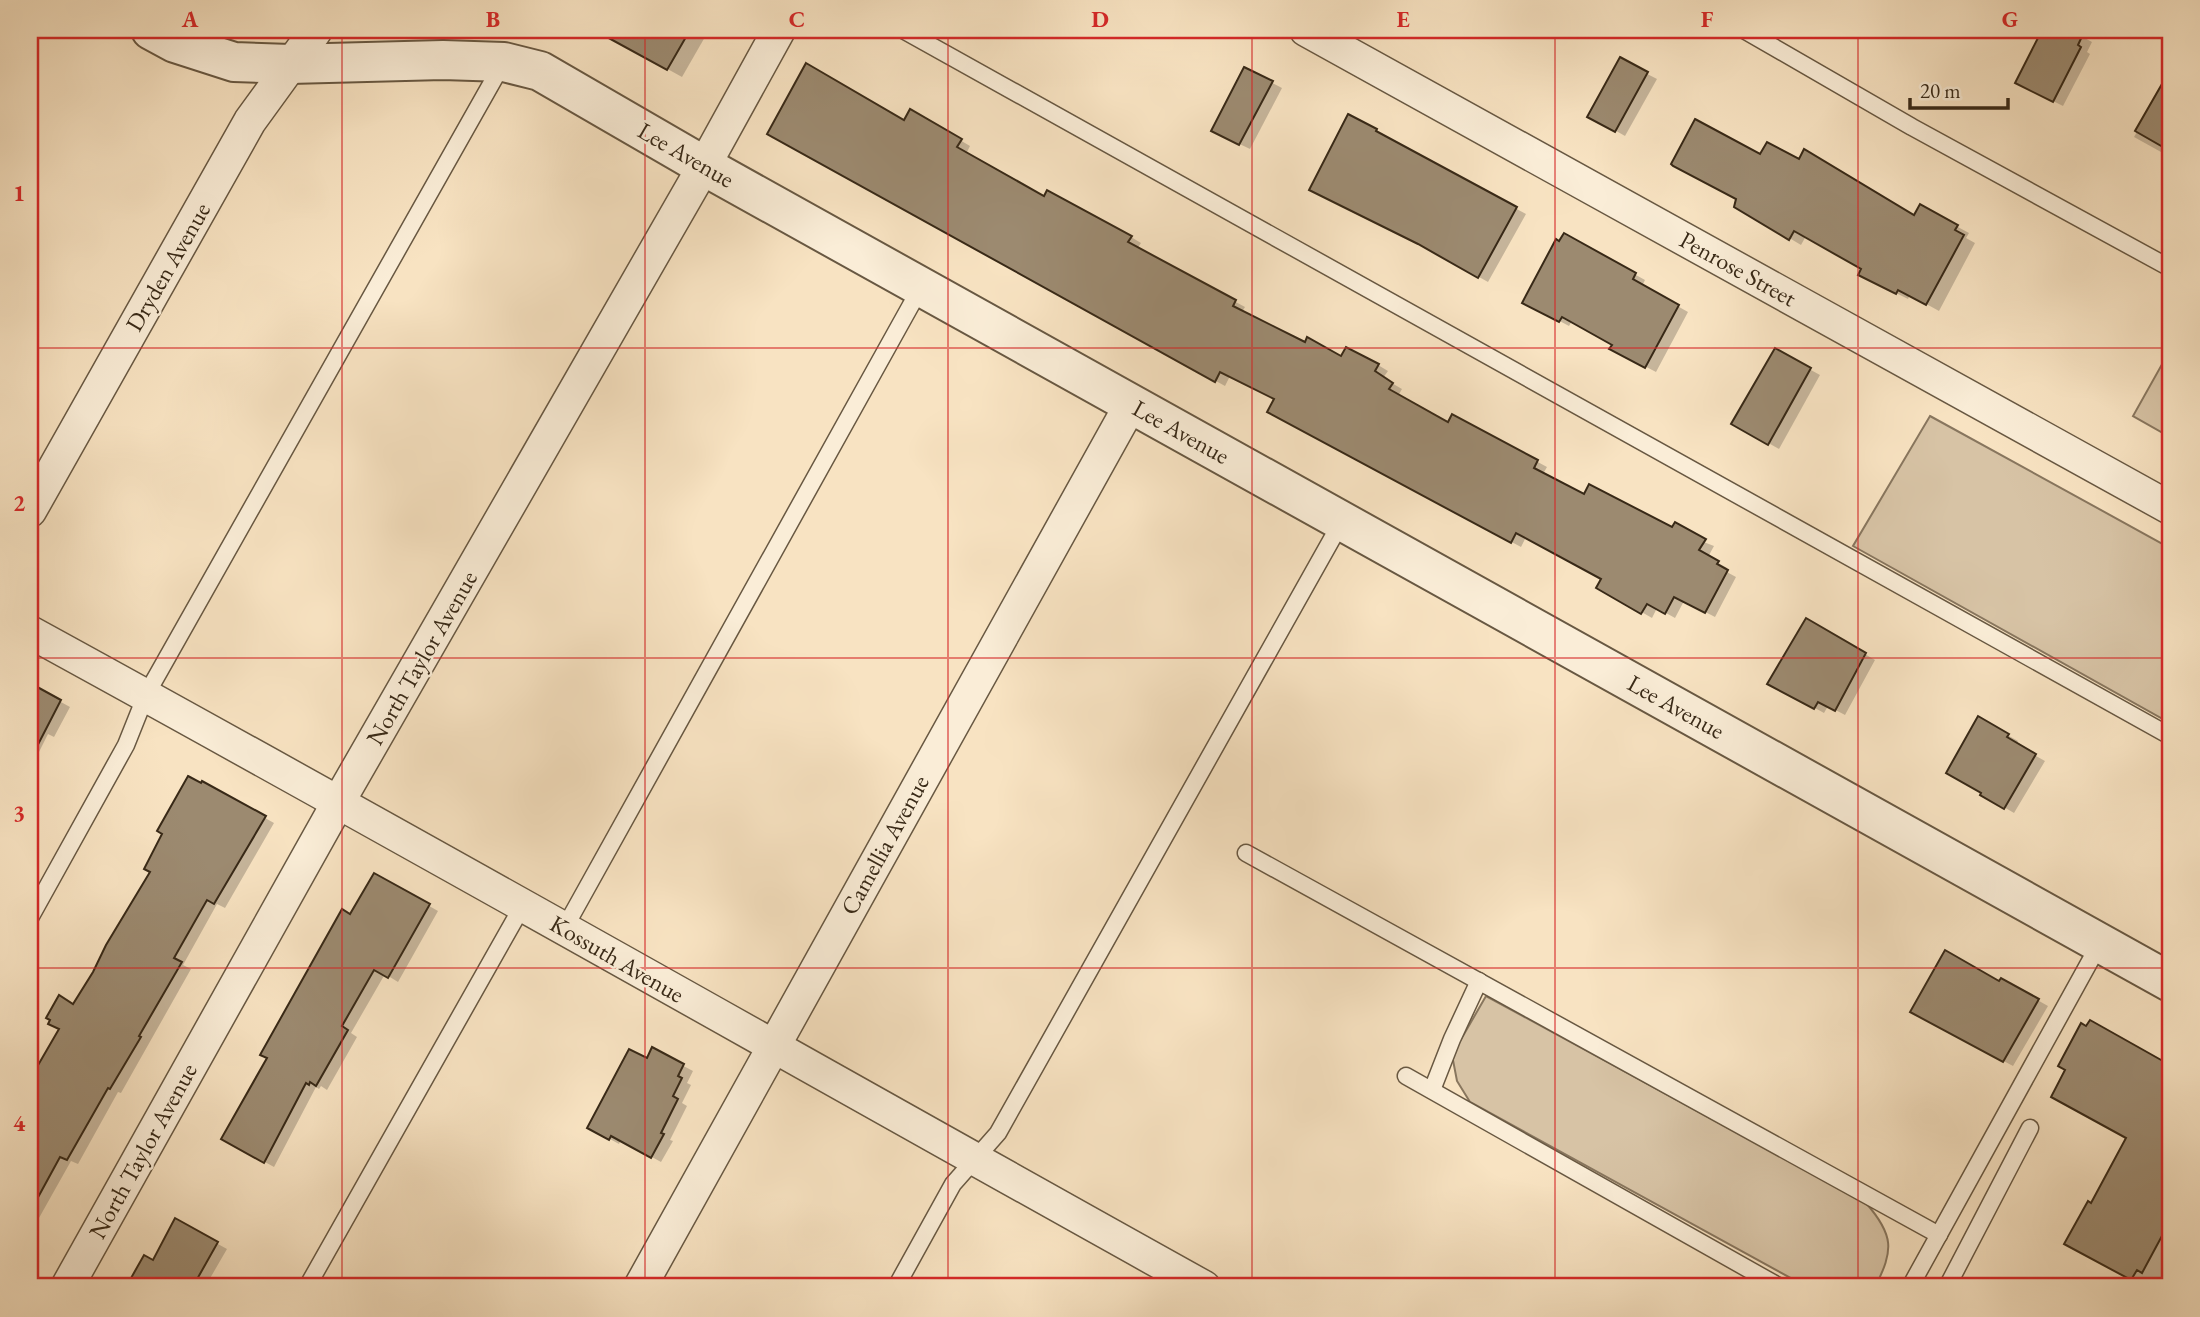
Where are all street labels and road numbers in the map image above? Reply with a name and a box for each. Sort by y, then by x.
street label: Lee Avenue [633,115,740,195]
street label: Dryden Avenue [118,197,217,337]
street label: Penrose Street [1674,224,1802,314]
street label: Lee Avenue [1127,392,1235,471]
street label: North Taylor Avenue [359,565,484,751]
street label: Lee Avenue [1622,667,1730,746]
street label: Camellia Avenue [833,769,936,920]
street label: Kossuth Avenue [545,908,690,1009]
street label: North Taylor Avenue [81,1057,204,1244]

